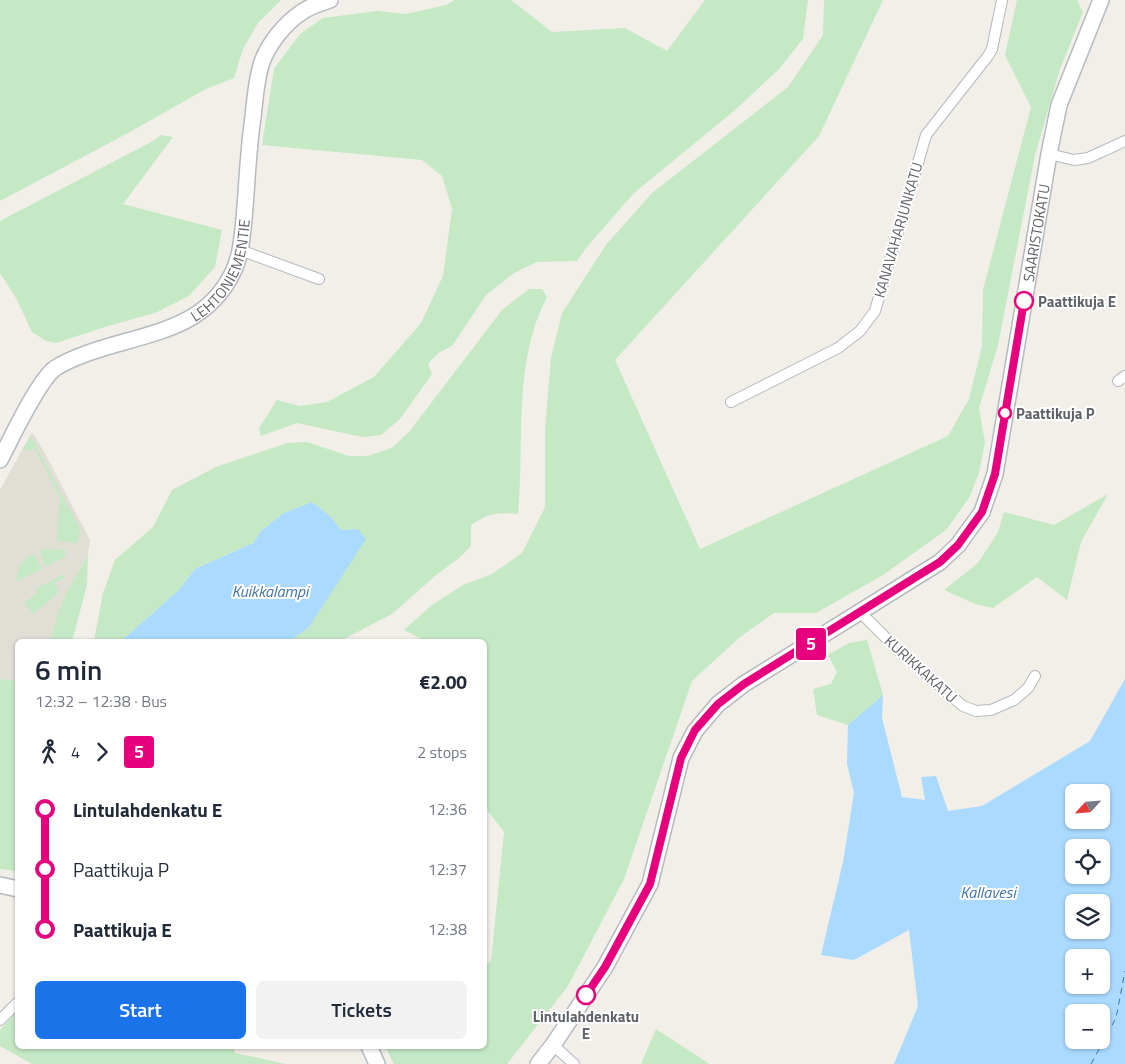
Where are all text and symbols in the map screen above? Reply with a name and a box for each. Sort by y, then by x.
street label: KANAVAHARJUNKATU [868,160,928,300]
street label: SAARISTOKATU [1016,182,1055,283]
street label: LEHTONIEMENTIE [186,218,255,327]
place label: Paattikuja E [1038,290,1116,313]
marker: Paattikuja E [1014,291,1034,311]
place label: Paattikuja P [1016,402,1095,425]
marker: Paattikuja P [998,406,1012,420]
water label: Kuikkalampi [232,579,310,603]
line badge: 5 [795,628,827,660]
text: 5 [806,630,816,657]
street label: KURIKKAKATU [879,630,963,708]
text: 6 min [35,648,102,691]
text: €2.00 [420,667,467,696]
text: 12:32 – 12:38 · Bus [35,689,167,713]
icon: walk [35,738,63,766]
icon: forward [88,738,116,766]
text: 5 [134,738,144,765]
text: 4 [71,740,80,764]
text: 2 stops [417,740,467,764]
north arrow [1065,784,1110,829]
map controls [1065,784,1110,1049]
text: Lintulahdenkatu E [73,795,222,824]
text: 12:36 [428,797,467,821]
button: locate [1065,839,1110,884]
text: Paattikuja P [73,855,169,884]
text: 12:37 [428,857,467,881]
water label: Kallavesi [960,880,1017,904]
button: layers [1065,894,1110,939]
text: Paattikuja E [73,915,172,944]
text: 12:38 [428,917,467,941]
button: + [1065,949,1110,994]
button: Start [35,981,246,1039]
button: Tickets [256,981,467,1039]
marker: Lintulahdenkatu E [576,985,596,1005]
button: − [1065,1004,1110,1049]
place label: Lintulahdenkatu E [533,1005,639,1045]

